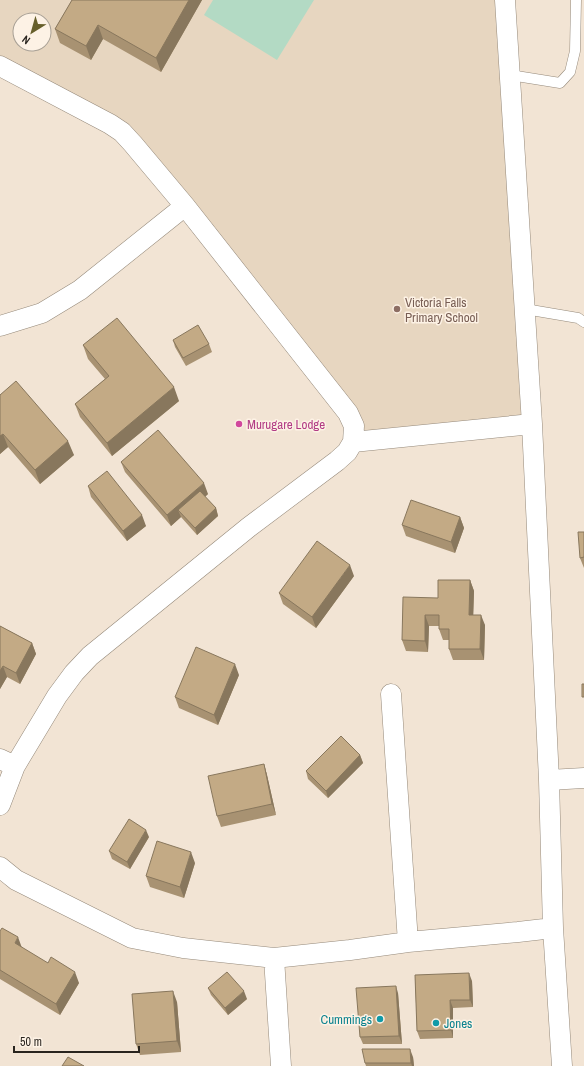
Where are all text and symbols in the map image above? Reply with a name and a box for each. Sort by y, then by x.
north arrow [12,12,52,52]
text: N [19,32,33,48]
place label: Victoria Falls Primary School [405,294,478,326]
marker: Victoria Falls Primary School [392,304,402,314]
place label: Murugare Lodge [247,416,325,433]
marker: Murugare Lodge [234,419,244,429]
place label: Cummings [320,1011,372,1028]
marker: Cummings [375,1014,385,1024]
place label: Jones [444,1015,472,1032]
marker: Jones [431,1018,441,1028]
scale bar [14,1028,139,1054]
text: 50 m [20,1034,42,1050]

